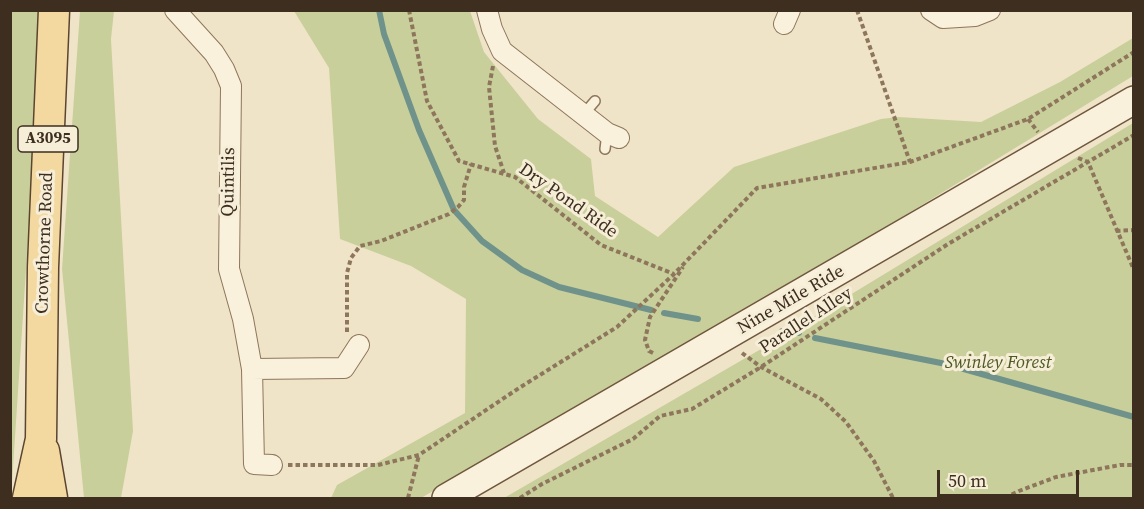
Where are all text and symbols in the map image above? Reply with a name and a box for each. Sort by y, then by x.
road number: A3095 [18,126,78,152]
street label: Quintilis [218,147,240,217]
street label: Dry Pond Ride [514,159,622,243]
street label: Crowthorne Road [32,172,58,314]
street label: Nine Mile Ride [734,261,848,339]
street label: Parallel Alley [755,283,857,359]
park label: Swinley Forest [945,352,1051,374]
scale bar [940,458,1082,496]
text: 50 m [948,468,986,493]

